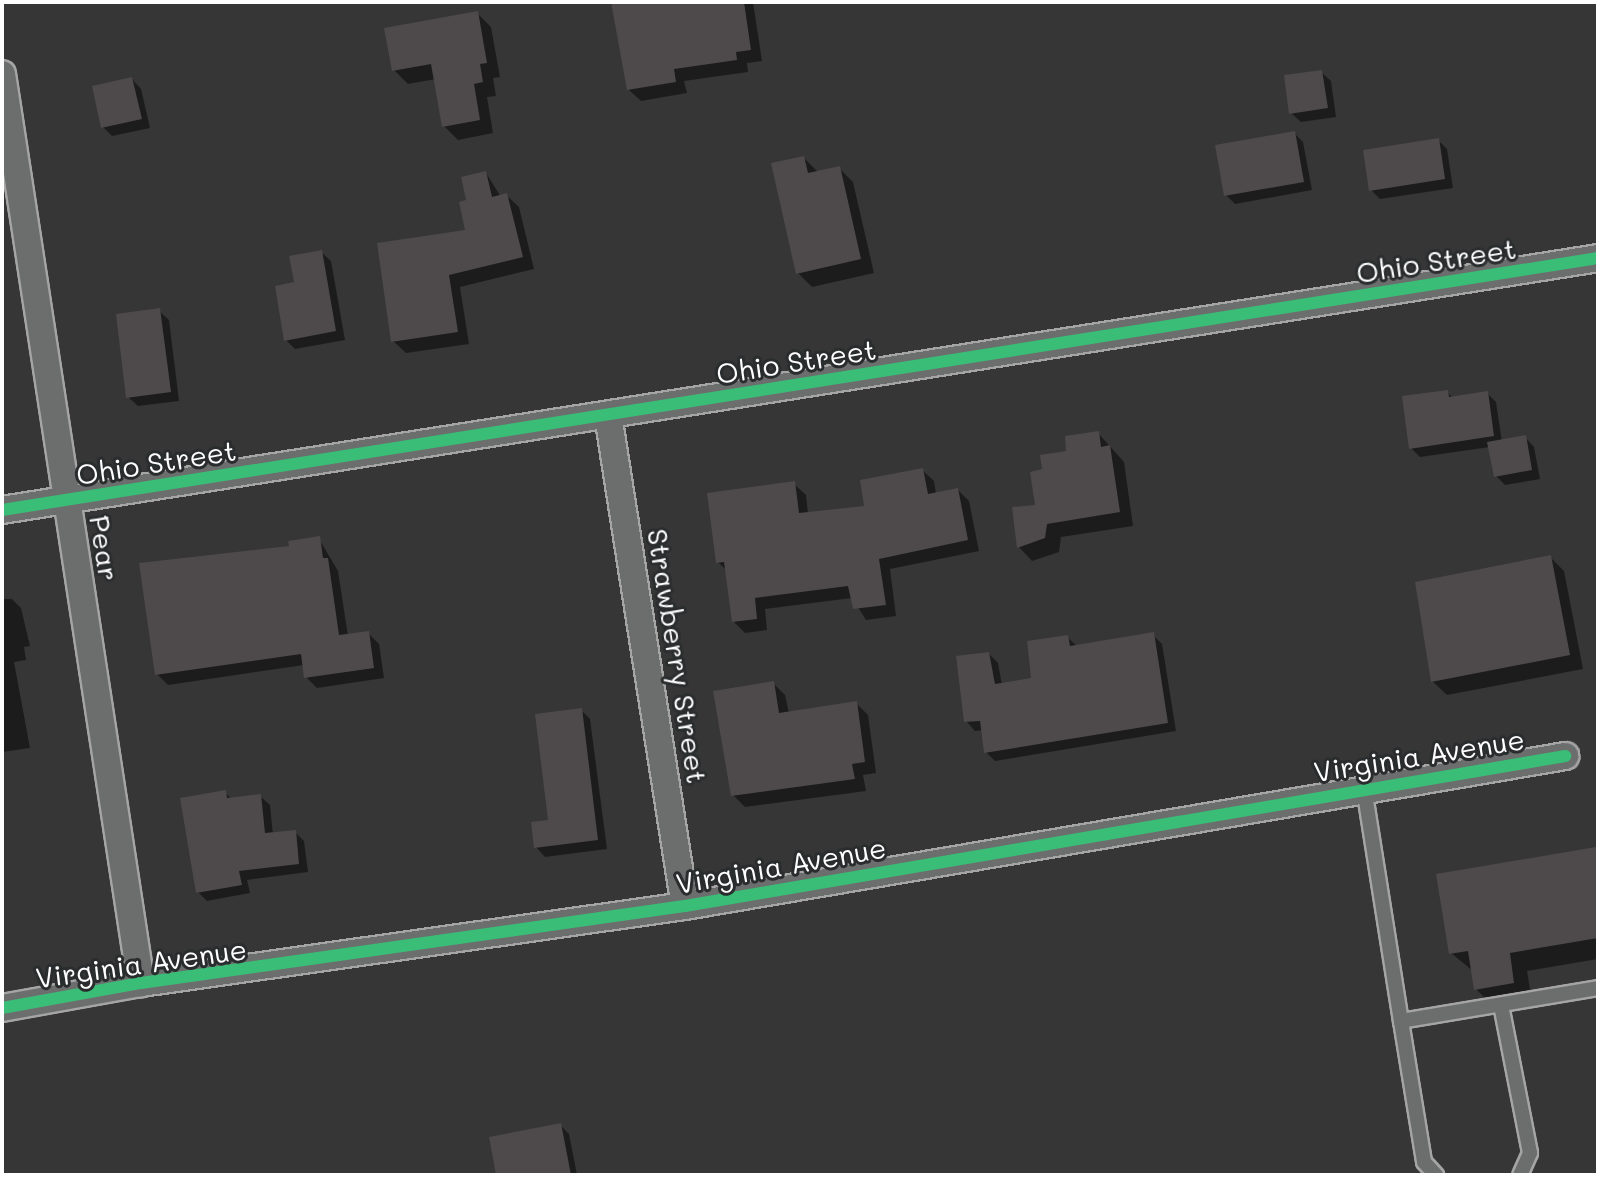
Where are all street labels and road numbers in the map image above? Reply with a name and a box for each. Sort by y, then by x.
street label: Ohio Street [1354,231,1518,289]
street label: Ohio Street [714,332,878,390]
street label: Ohio Street [74,433,238,491]
street label: Pear [83,513,127,583]
street label: Strawberry Street [641,526,715,786]
street label: Virginia Avenue [1311,722,1527,788]
street label: Virginia Avenue [673,830,889,900]
street label: Virginia Avenue [33,932,249,994]

